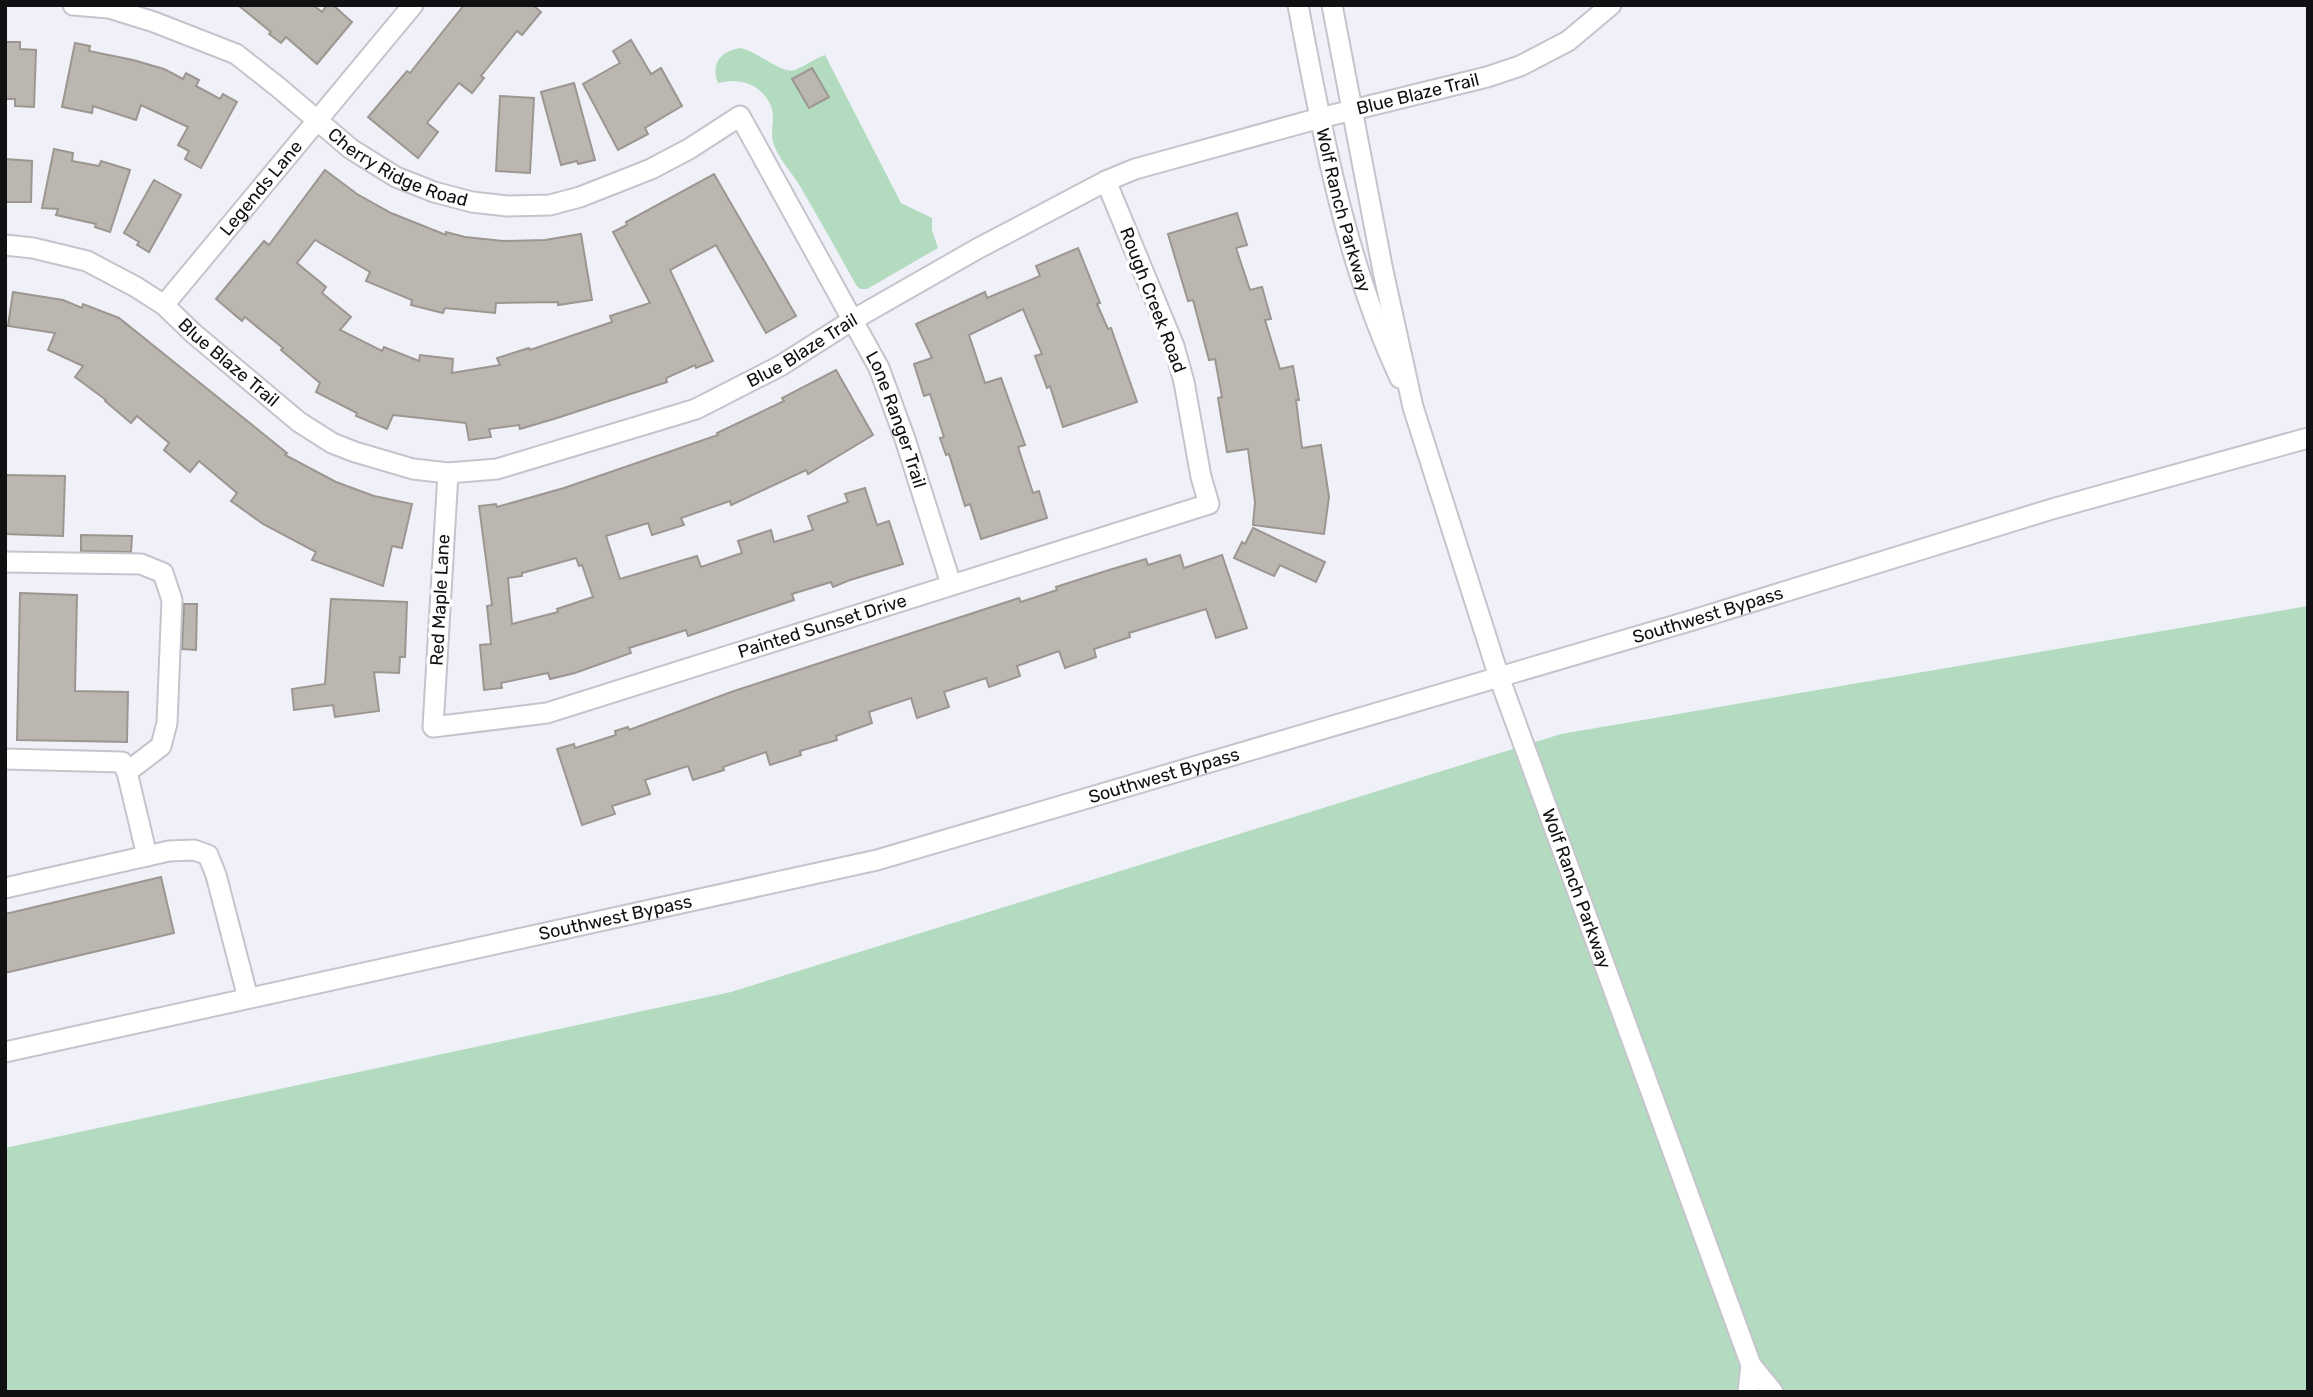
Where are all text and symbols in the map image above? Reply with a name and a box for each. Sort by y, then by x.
street label: Blue Blaze Trail [1354,68,1481,120]
street label: Cherry Ridge Road [323,123,470,211]
street label: Wolf Ranch Parkway [1311,126,1376,295]
street label: Legends Lane [215,136,307,240]
street label: Rough Creek Road [1115,224,1191,376]
street label: Blue Blaze Trail [743,309,861,392]
street label: Blue Blaze Trail [173,314,284,412]
street label: Lone Ranger Trail [861,347,931,491]
street label: Red Maple Lane [426,534,454,666]
street label: Southwest Bypass [1630,582,1786,648]
street label: Painted Sunset Drive [735,589,909,663]
street label: Southwest Bypass [1086,743,1242,808]
street label: Wolf Ranch Parkway [1537,806,1616,972]
street label: Southwest Bypass [537,890,694,945]

